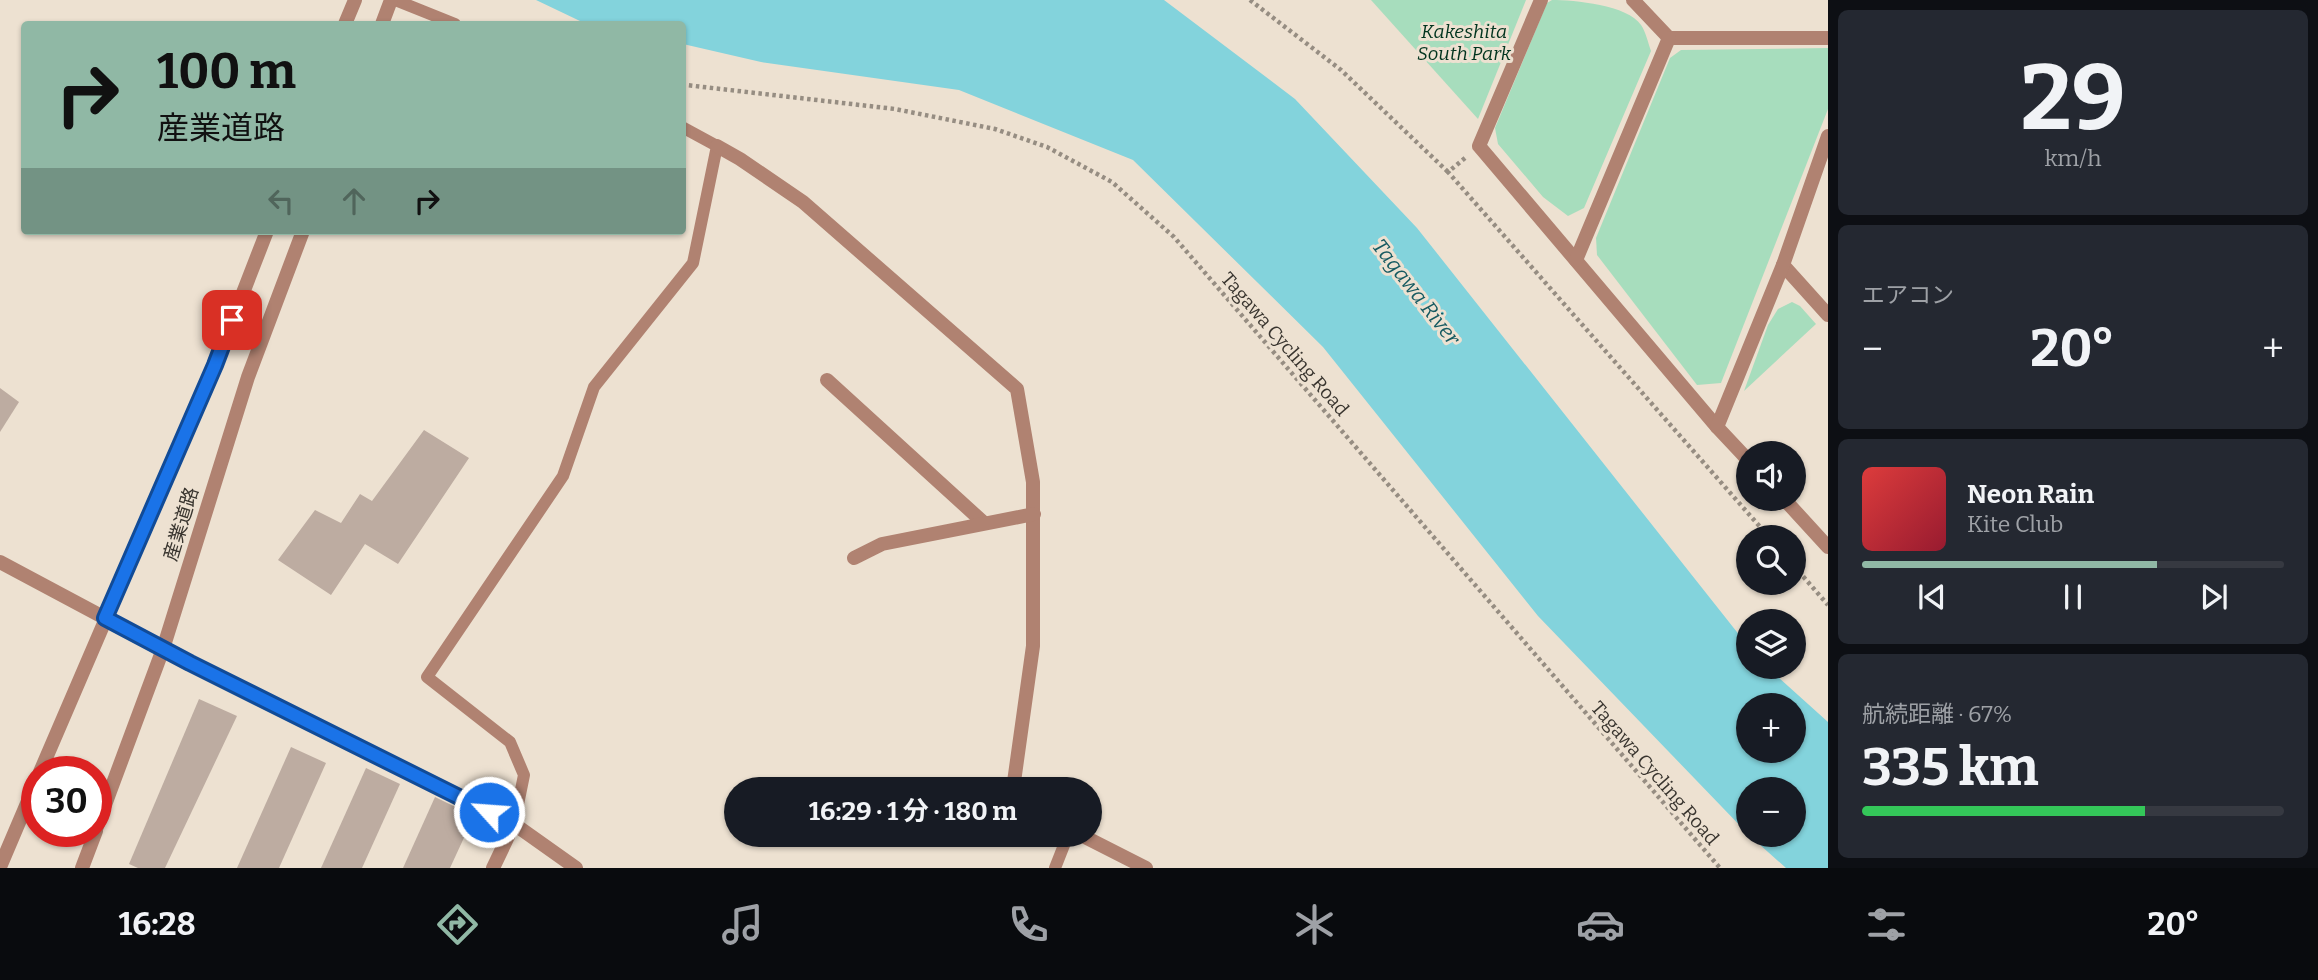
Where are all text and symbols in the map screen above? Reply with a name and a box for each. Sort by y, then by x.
park label: Kakeshita South Park [1417,20,1512,65]
text: 100 m [157,42,296,101]
text: 29 [2020,44,2126,153]
icon: right [42,49,133,140]
text: 産業道路 [157,109,285,147]
text: km/h [2045,144,2101,172]
icon: left [262,182,300,220]
icon: ahead [335,182,373,220]
icon: right [408,182,446,220]
water label: Tagawa River [1367,234,1466,351]
street label: Tagawa Cycling Road [1216,267,1354,421]
text: エアコン [1862,281,1954,309]
pin [202,290,262,350]
icon: arrive [213,301,251,339]
text: 20° [2030,317,2115,380]
text: − [1862,326,1883,372]
text: + [2262,326,2284,372]
map controls [1736,441,1806,847]
button: sound [1736,441,1806,511]
text: Neon Rain [1967,479,2094,510]
street label: 産業道路 [159,484,203,564]
text: Kite Club [1967,510,2063,538]
button: search [1736,525,1806,595]
icon: previous [1913,578,1951,616]
icon: pause [2054,578,2092,616]
icon: next [2195,578,2233,616]
button: layers [1736,609,1806,679]
button: + [1736,693,1806,763]
street label: Tagawa Cycling Road [1586,696,1724,850]
text: 航続距離 · 67% [1862,700,2012,728]
text: 335 km [1862,736,2039,799]
speed limit sign: 30 [21,756,112,847]
position arrow [452,775,526,849]
button: − [1736,777,1806,847]
text: 16:29 · 1 分 · 180 m [809,796,1017,827]
icon: directions [433,900,482,949]
icon: music [718,900,767,949]
icon: phone [1004,900,1053,949]
icon: climate [1290,900,1339,949]
icon: car [1576,900,1625,949]
icon: filters [1862,900,1911,949]
text: 16:28 [118,905,196,943]
text: 20° [2147,905,2200,943]

